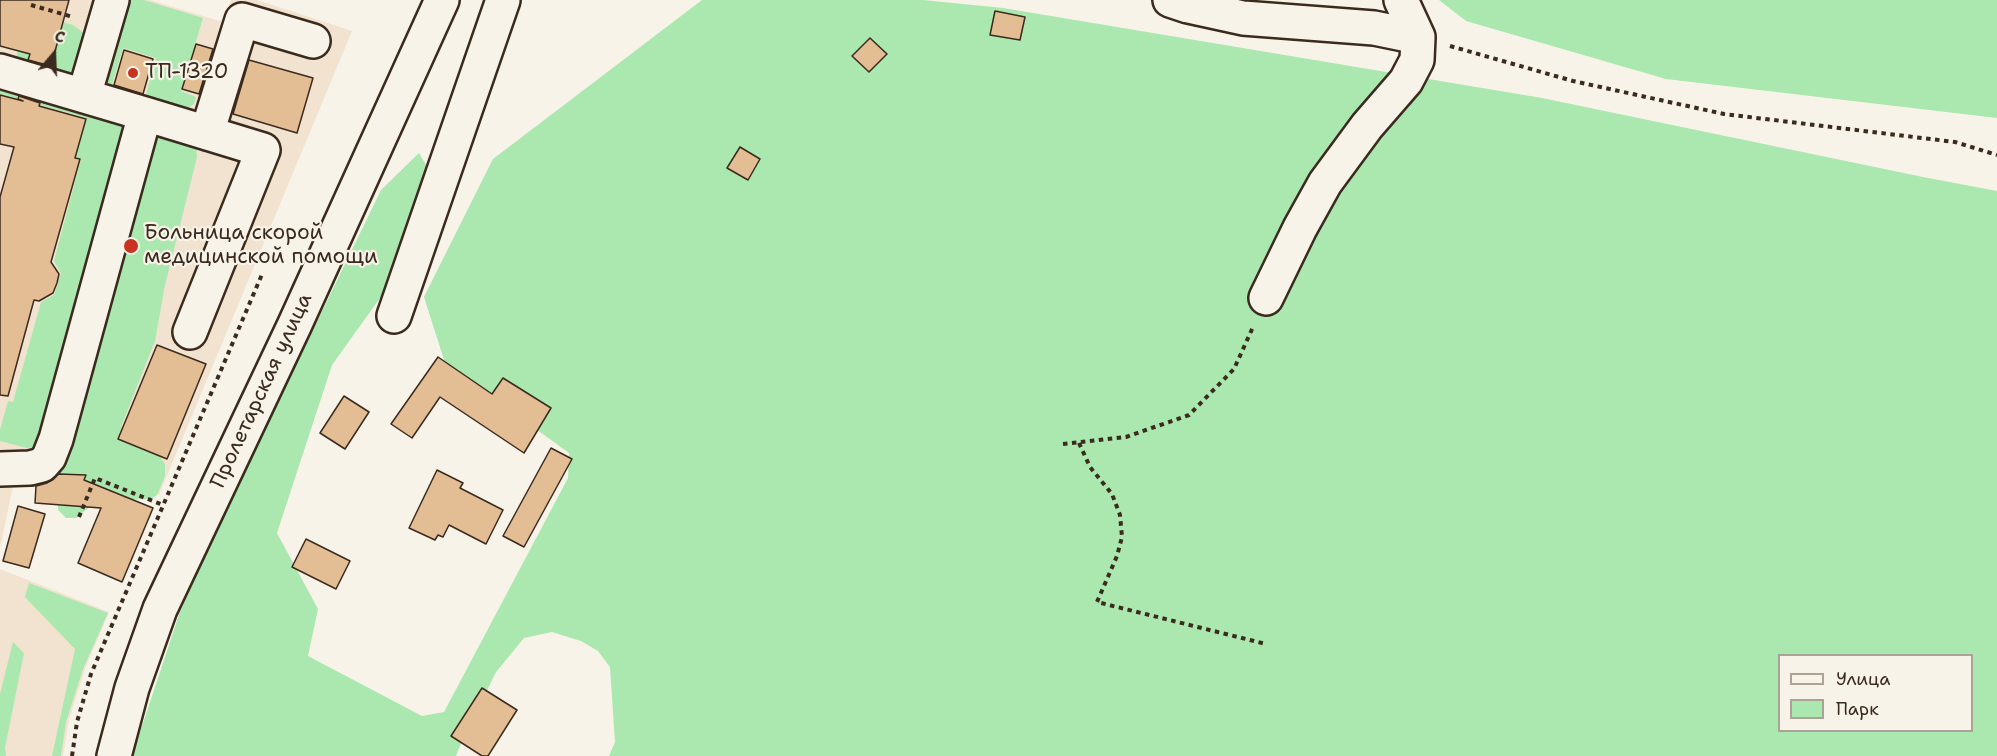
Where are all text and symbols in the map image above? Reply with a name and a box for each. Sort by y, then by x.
north arrow [24,24,84,84]
text: С [52,25,68,48]
place label: ТП-1320 [145,60,229,86]
marker: ТП-1320 [126,66,140,80]
place label: Больница скорой медицинской помощи [144,221,378,271]
marker: Больница скорой медицинской помощи [122,237,140,255]
street label: Пролетарская улица [206,290,318,492]
legend [1778,654,1973,732]
text: Улица [1836,667,1890,691]
text: Парк [1836,697,1879,721]

